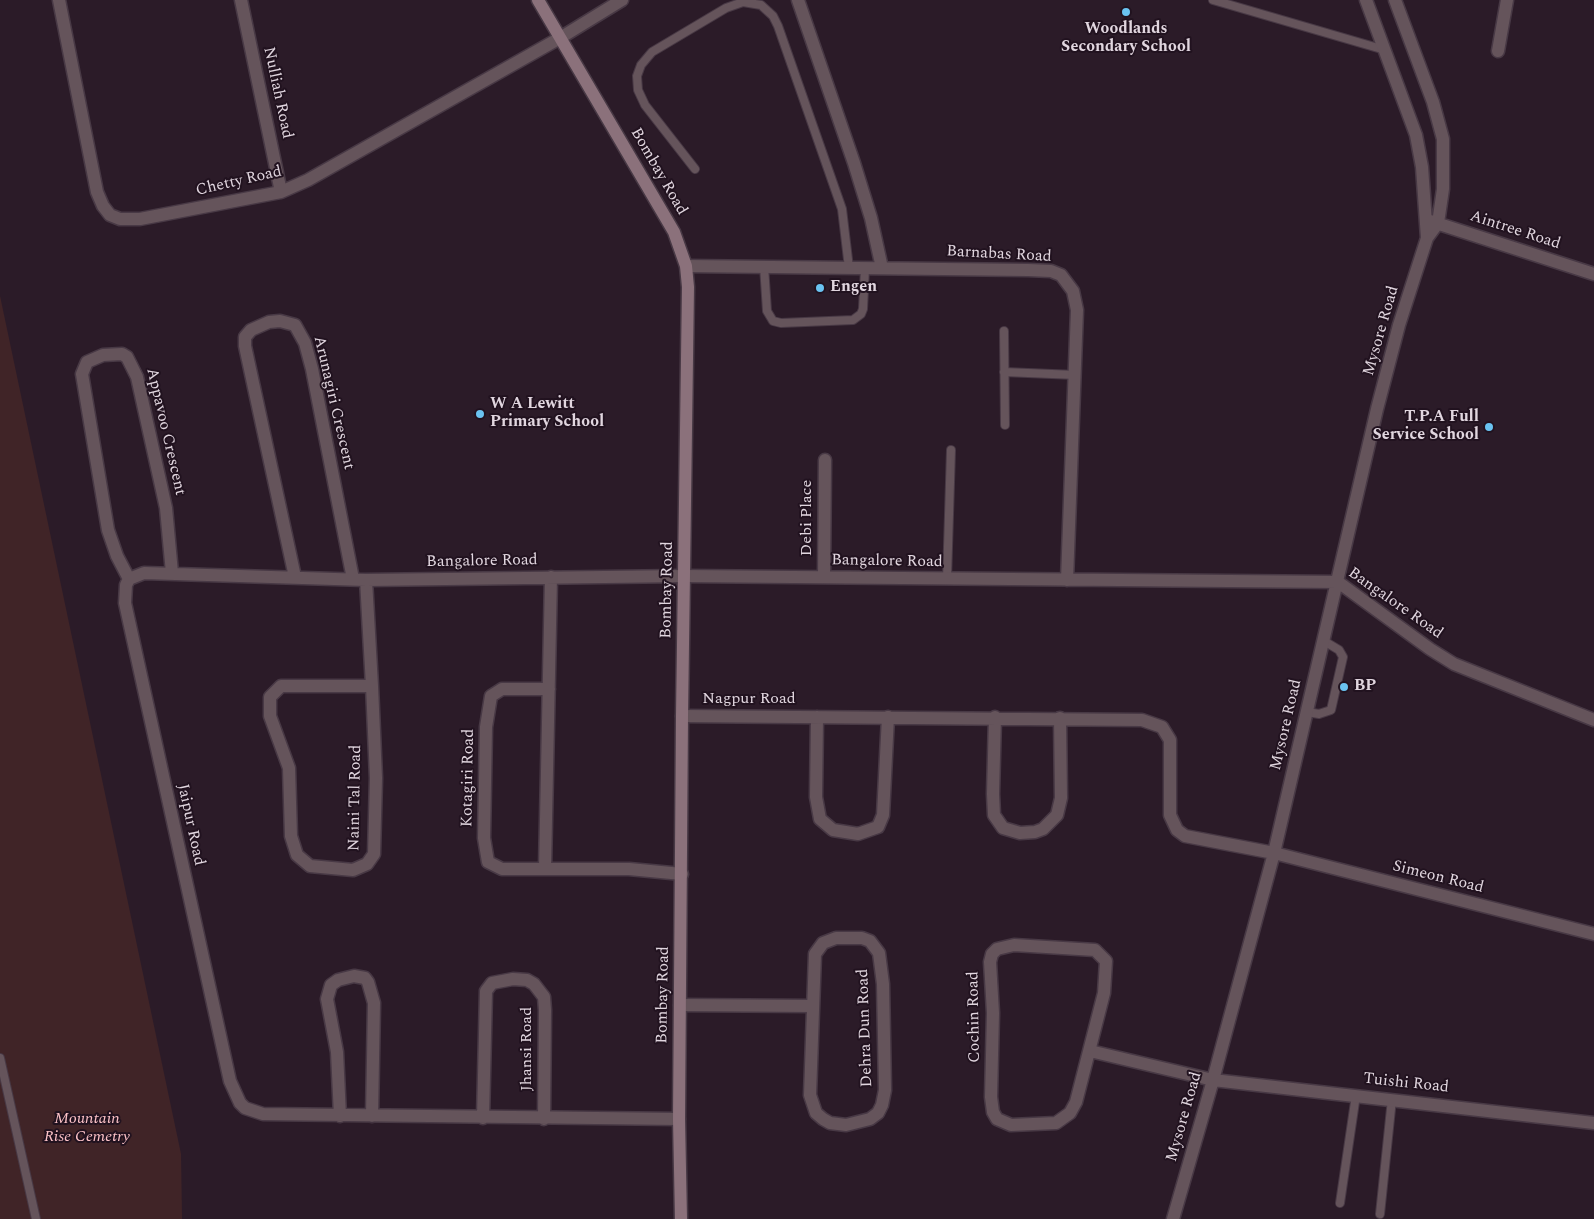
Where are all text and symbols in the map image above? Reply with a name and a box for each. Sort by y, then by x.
marker: Woodlands Secondary School [1120,6,1132,18]
place label: Woodlands Secondary School [1061,20,1191,58]
street label: Nulliah Road [258,45,296,141]
street label: Bombay Road [625,125,691,219]
street label: Chetty Road [194,163,284,201]
street label: Aintree Road [1467,207,1563,255]
street label: Barnabas Road [946,243,1052,267]
place label: Engen [830,278,877,298]
marker: Engen [814,282,826,294]
street label: Mysore Road [1360,284,1404,378]
street label: Arunagiri Crescent [308,334,358,472]
street label: Appavoo Crescent [141,366,189,498]
place label: W A Lewitt Primary School [490,395,604,433]
marker: W A Lewitt Primary School [474,408,486,420]
place label: T.P.A Full Service School [1372,408,1479,446]
marker: T.P.A Full Service School [1483,421,1495,433]
street label: Debi Place [798,480,818,556]
street label: Bombay Road [658,541,678,639]
street label: Bangalore Road [426,551,538,573]
street label: Bangalore Road [831,551,943,573]
street label: Bangalore Road [1344,564,1446,644]
place label: BP [1354,677,1376,697]
street label: Mysore Road [1267,678,1307,772]
marker: BP [1338,681,1350,693]
street label: Nagpur Road [702,690,796,710]
street label: Kotagiri Road [459,729,479,827]
street label: Naini Tal Road [345,745,367,851]
street label: Jaipur Road [172,782,208,868]
street label: Simeon Road [1391,857,1485,899]
street label: Bombay Road [654,946,674,1044]
street label: Dehra Dun Road [854,968,878,1088]
street label: Cochin Road [965,971,985,1063]
street label: Jhansi Road [518,1007,538,1091]
street label: Mysore Road [1163,1070,1207,1164]
street label: Tuishi Road [1362,1070,1450,1098]
park label: Mountain Rise Cemetry [44,1110,130,1148]

